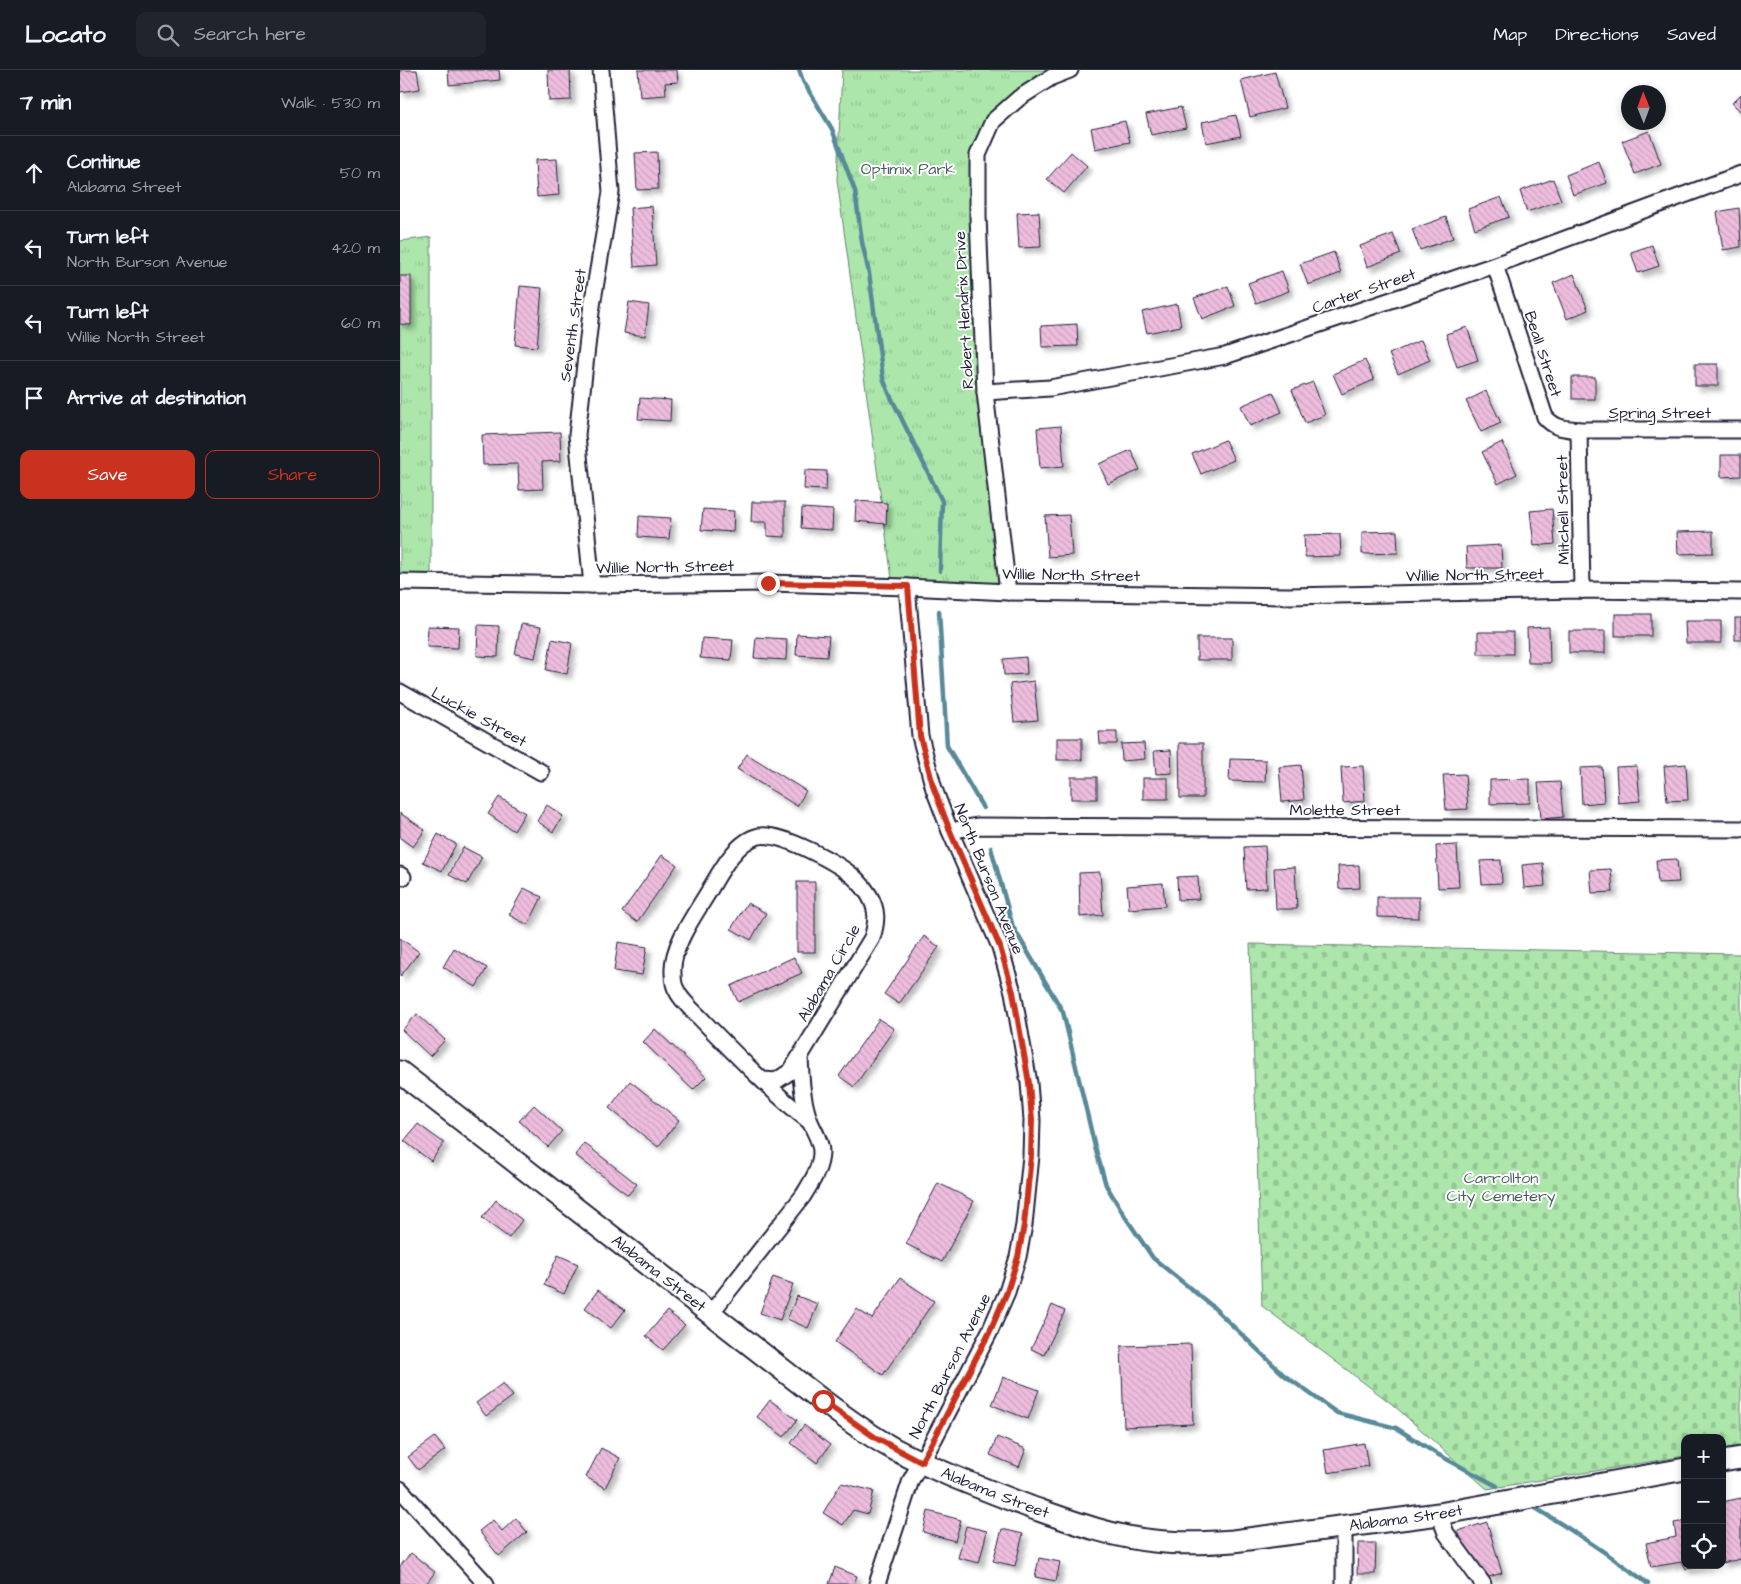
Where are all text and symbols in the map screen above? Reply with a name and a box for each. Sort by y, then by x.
search box [136,12,486,57]
text: Locato [25,18,106,52]
icon: search [154,21,182,49]
text: Search here [194,21,306,48]
text: Map [1493,22,1527,47]
text: Directions [1555,22,1639,47]
text: Saved [1667,22,1716,47]
north arrow [1621,85,1666,130]
text: 7 min [20,88,71,117]
text: Walk · 530 m [281,92,380,114]
text: Continue [67,149,141,176]
park label: Optimix Park [861,158,955,180]
icon: ahead [20,159,48,187]
text: 50 m [340,162,380,184]
text: Alabama Street [67,176,181,198]
text: Turn left [67,224,148,251]
street label: Robert Hendrix Drive [949,230,979,389]
icon: left [20,234,48,262]
text: 420 m [331,237,380,259]
text: North Burson Avenue [67,251,227,273]
street label: Carter Street [1309,263,1419,319]
street label: Seventh Street [554,266,592,383]
text: Turn left [67,299,148,326]
street label: Beall Street [1519,308,1567,400]
icon: left [20,309,48,337]
text: 60 m [341,312,380,334]
text: Willie North Street [67,326,205,348]
icon: arrive [20,384,48,412]
text: Arrive at destination [67,385,246,412]
street label: Spring Street [1609,402,1712,425]
button: Save [20,450,195,499]
button: Share [205,450,380,499]
street label: Mitchell Street [1551,454,1575,565]
street label: Willie North Street [596,555,735,579]
street label: Willie North Street [1002,563,1141,587]
street label: Willie North Street [1406,563,1545,587]
route end [757,572,780,595]
street label: Luckie Street [427,682,531,753]
street label: Molette Street [1290,799,1401,821]
street label: North Burson Avenue [949,801,1029,958]
street label: Alabama Circle [792,920,866,1026]
park label: Carrollton City Cemetery [1446,1167,1556,1208]
street label: Alabama Street [607,1230,711,1318]
street label: North Burson Avenue [904,1289,996,1442]
route start [812,1390,835,1413]
map controls [1681,1434,1726,1569]
button: + [1681,1434,1726,1479]
street label: Alabama Street [938,1462,1053,1524]
button: − [1681,1479,1726,1524]
street label: Alabama Street [1348,1499,1465,1537]
button: locate [1681,1524,1726,1569]

